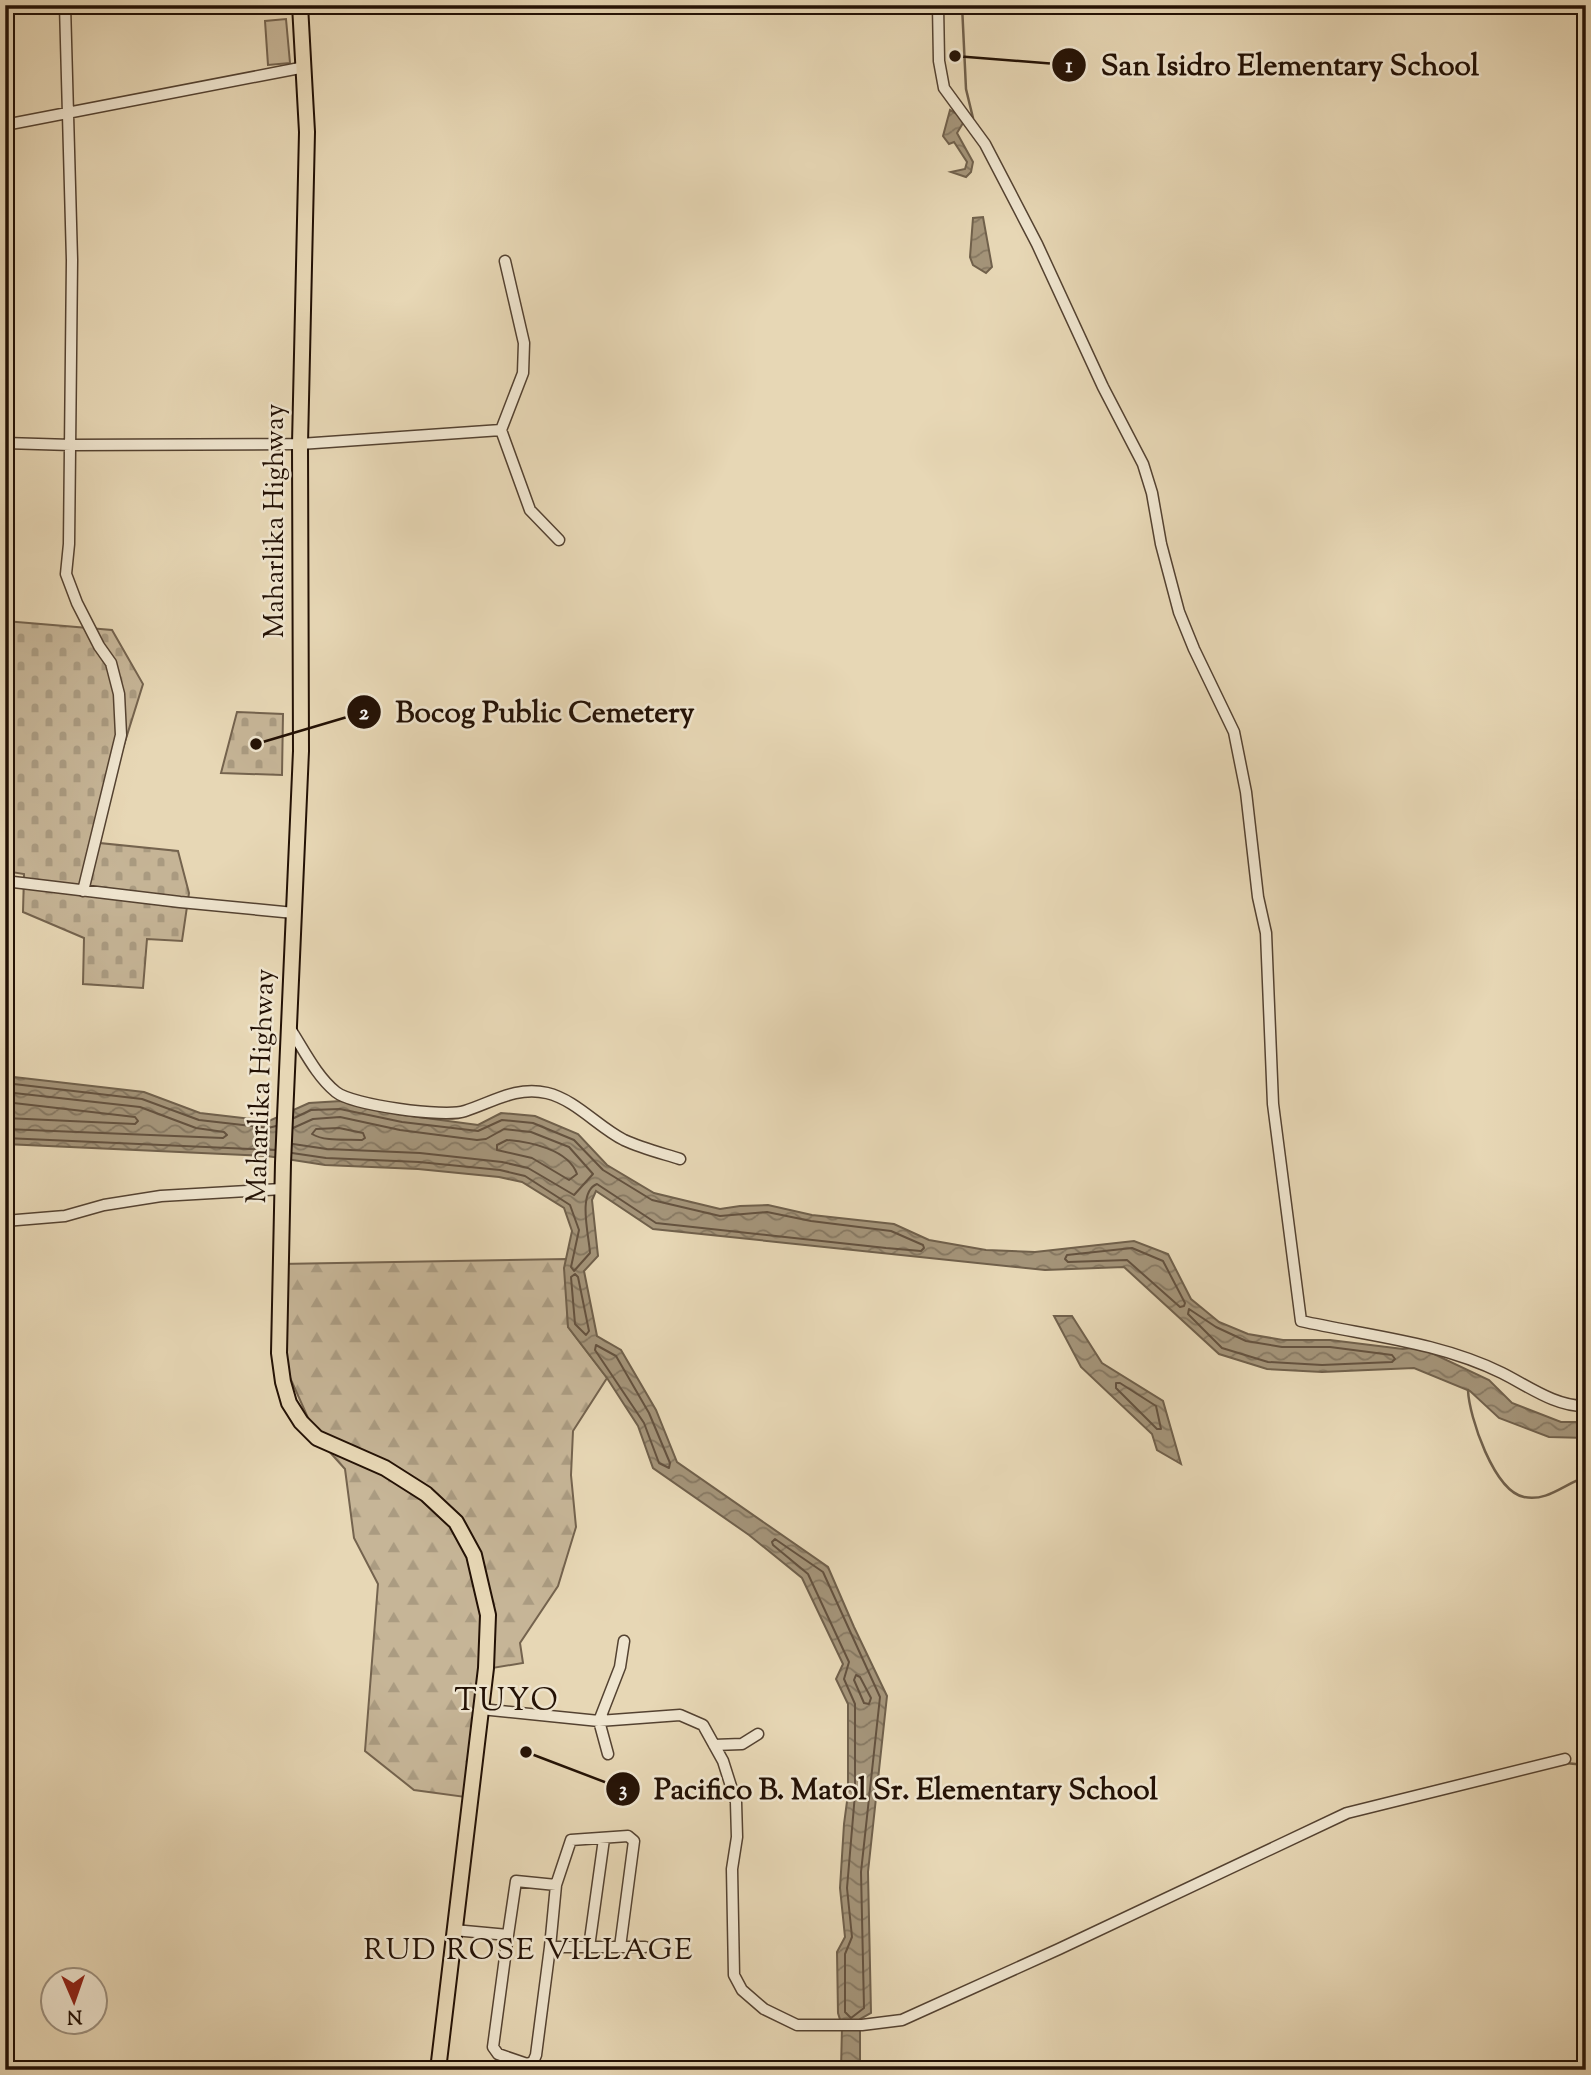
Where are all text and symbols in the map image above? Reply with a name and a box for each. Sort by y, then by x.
callout: San Isidro Elementary School [1052,39,1493,90]
text: San Isidro Elementary School [1101,46,1480,89]
text: 1 [1065,52,1073,82]
street label: Maharlika Highway [256,403,296,639]
callout: Bocog Public Cemetery [346,686,708,737]
text: Bocog Public Cemetery [396,693,694,736]
text: 2 [359,699,369,729]
street label: Maharlika Highway [238,968,286,1204]
district label: TUYO [454,1679,560,1725]
callout: Pacifico B. Matol Sr. Elementary School [605,1763,1172,1814]
text: Pacifico B. Matol Sr. Elementary School [654,1770,1159,1813]
text: 3 [619,1776,627,1806]
district label: RUD ROSE VILLAGE [364,1930,694,1973]
north arrow [38,1966,108,2036]
text: N [66,2002,83,2029]

